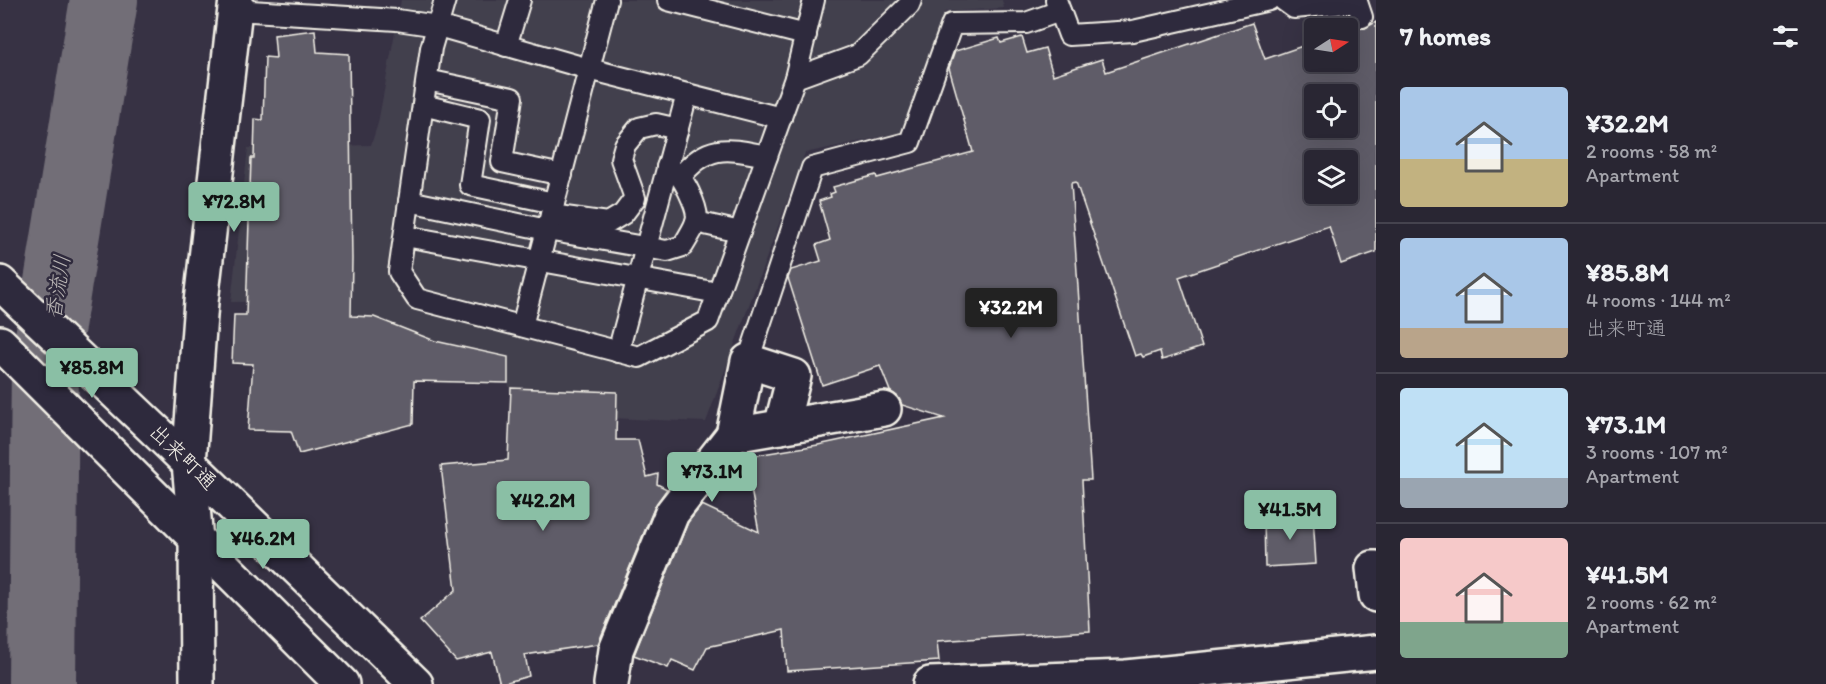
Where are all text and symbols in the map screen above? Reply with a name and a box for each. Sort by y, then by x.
north arrow [1304,18,1358,72]
map controls [1304,18,1358,204]
text: 7 homes [1400,20,1491,52]
icon: filters [1769,20,1802,53]
button: locate [1304,84,1358,138]
text: ¥32.2M [1586,107,1669,139]
icon: home [1448,111,1520,183]
text: 2 rooms · 58 m² [1586,139,1717,163]
button: layers [1304,150,1358,204]
text: Apartment [1586,163,1679,187]
pin: ¥72.8M [185,182,283,233]
text: ¥72.8M [202,189,266,213]
water label: 香流川 [39,252,76,322]
text: ¥85.8M [1586,256,1670,288]
icon: home [1448,262,1520,334]
pin: ¥32.2M [962,288,1060,339]
text: 4 rooms · 144 m² [1586,288,1731,312]
text: ¥32.2M [979,295,1043,319]
text: 出来町通 [1586,316,1666,340]
pin: ¥85.8M [43,348,141,399]
text: ¥85.8M [60,355,124,379]
text: ¥73.1M [1586,408,1667,440]
icon: home [1448,412,1520,484]
street label: 出来町通 [144,418,222,495]
text: 3 rooms · 107 m² [1586,440,1728,464]
pin: ¥73.1M [663,452,761,503]
text: ¥73.1M [681,459,743,483]
text: Apartment [1586,464,1679,488]
pin: ¥42.2M [494,481,592,532]
text: ¥42.2M [511,488,575,512]
pin: ¥41.5M [1241,490,1339,541]
text: ¥41.5M [1258,497,1322,521]
pin: ¥46.2M [214,519,312,570]
text: ¥46.2M [231,526,295,550]
text: ¥41.5M [1586,558,1669,590]
icon: home [1448,562,1520,634]
text: 2 rooms · 62 m² [1586,590,1717,614]
text: Apartment [1586,614,1679,638]

